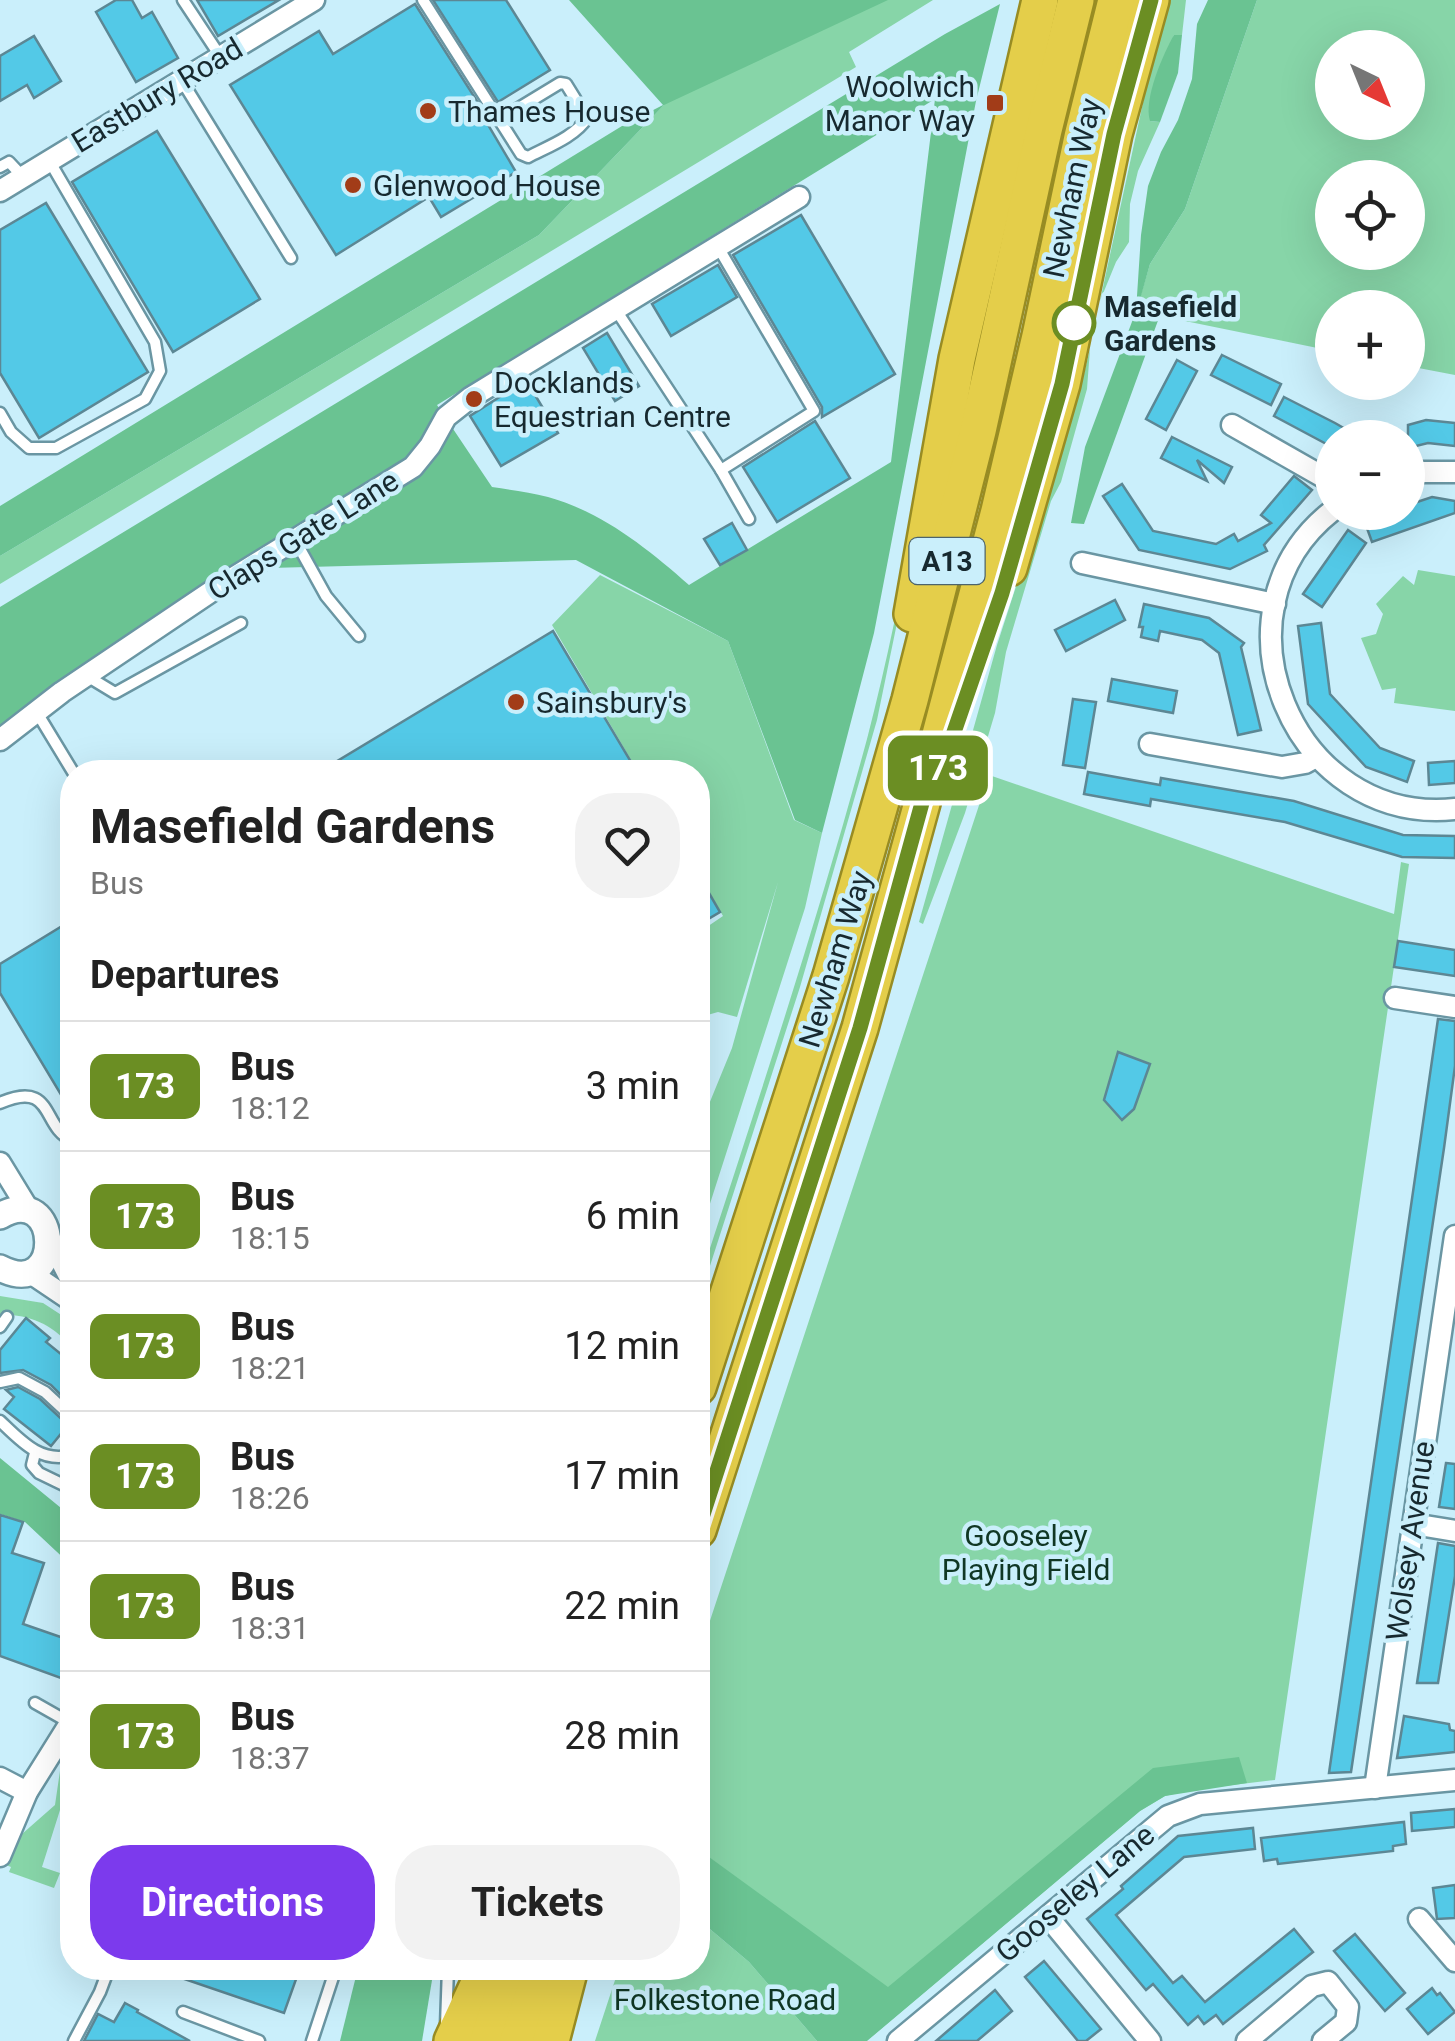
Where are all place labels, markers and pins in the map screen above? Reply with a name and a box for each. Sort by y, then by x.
place label: Woolwich Manor Way [825,69,975,138]
marker: Woolwich Manor Way [984,92,1006,114]
place label: Thames House [448,94,650,129]
marker: Thames House [417,100,439,122]
place label: Glenwood House [373,168,601,203]
marker: Glenwood House [342,174,364,196]
place label: Masefield Gardens [1104,289,1237,358]
marker: Masefield Gardens [1053,302,1095,344]
place label: Docklands Equestrian Centre [494,365,731,434]
marker: Docklands Equestrian Centre [463,388,485,410]
place label: Sainsbury's [536,685,687,720]
marker: Sainsbury's [505,691,527,713]

